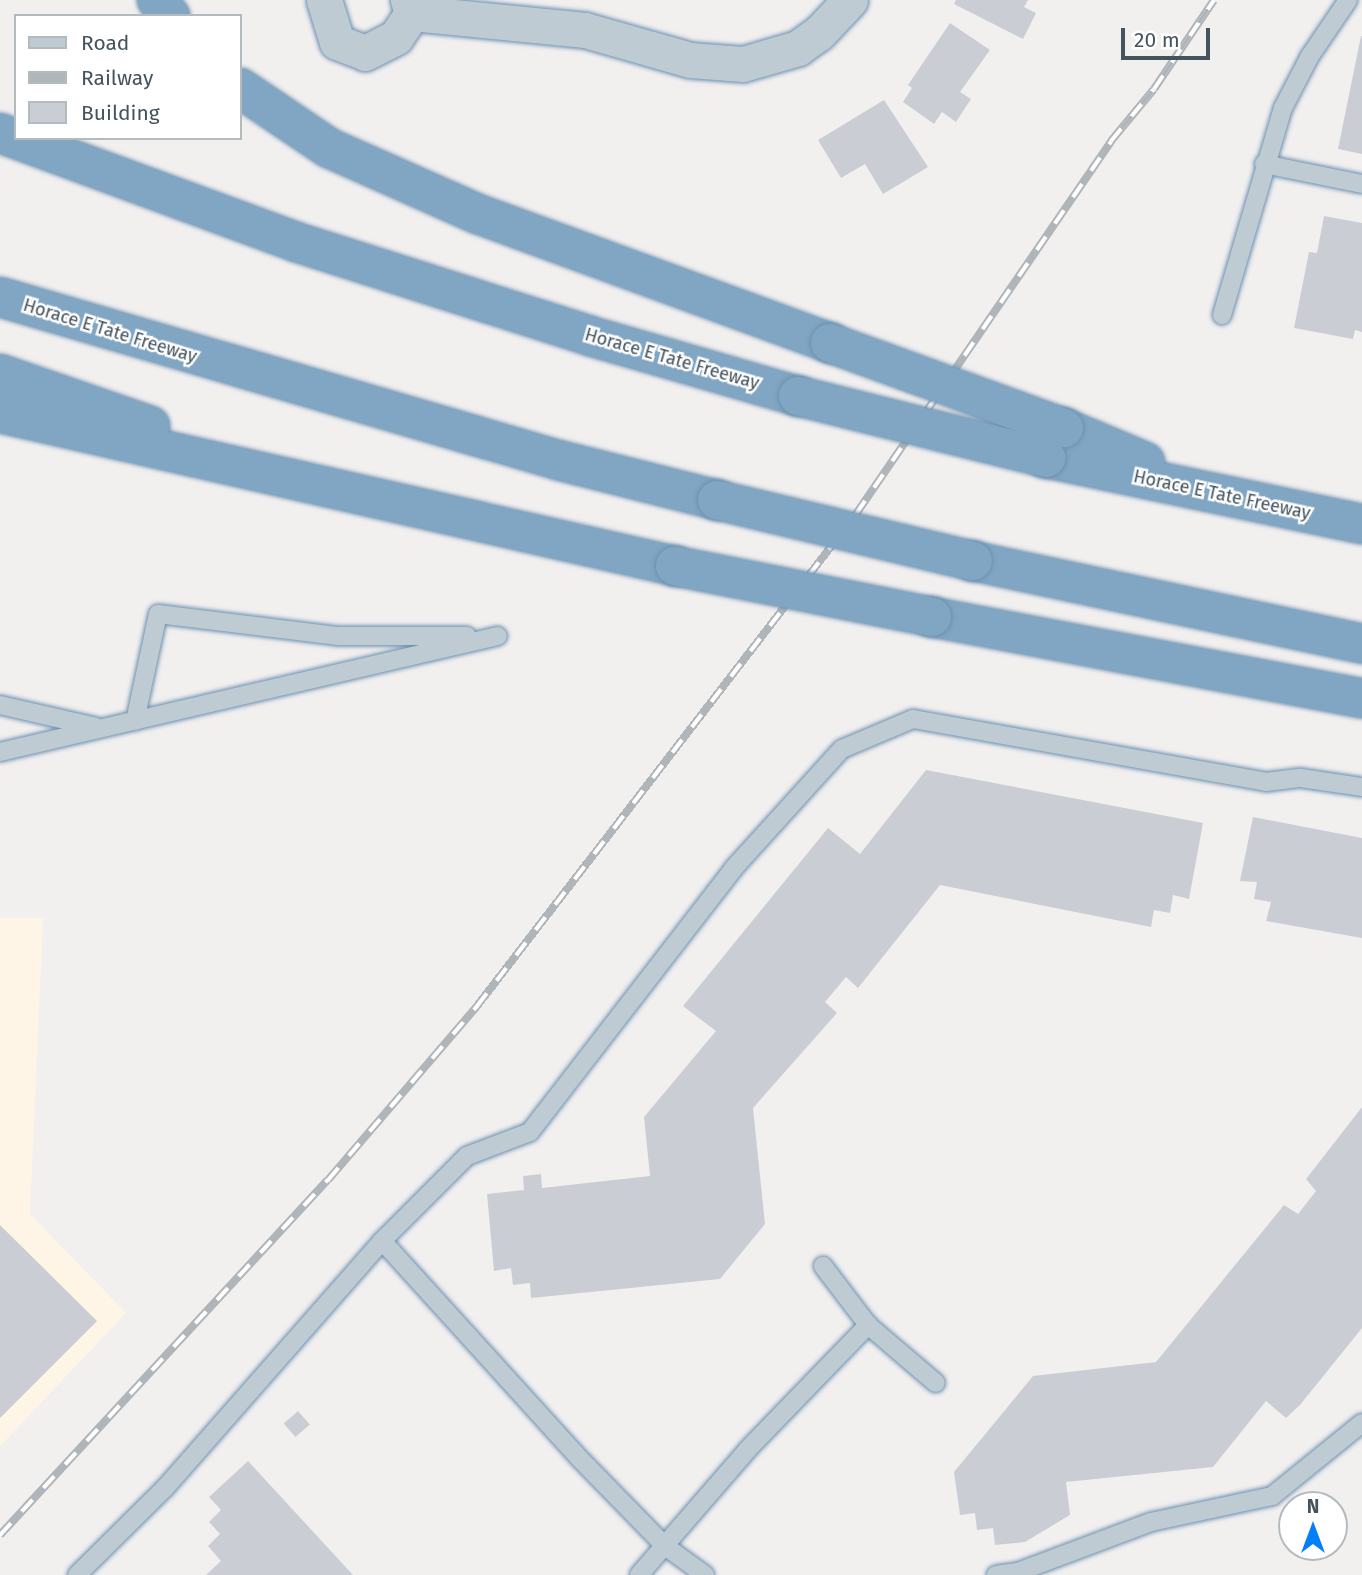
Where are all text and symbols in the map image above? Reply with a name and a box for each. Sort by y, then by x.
legend [14,14,242,140]
scale bar [1124,14,1213,58]
text: 20 m [1134,27,1180,53]
text: Road [81,30,129,56]
text: Railway [81,65,153,91]
text: Building [81,100,160,126]
street label: Horace E Tate Freeway [21,294,199,368]
street label: Horace E Tate Freeway [582,324,762,394]
street label: Horace E Tate Freeway [1132,466,1312,524]
north arrow [1278,1491,1348,1561]
text: N [1307,1495,1319,1518]

